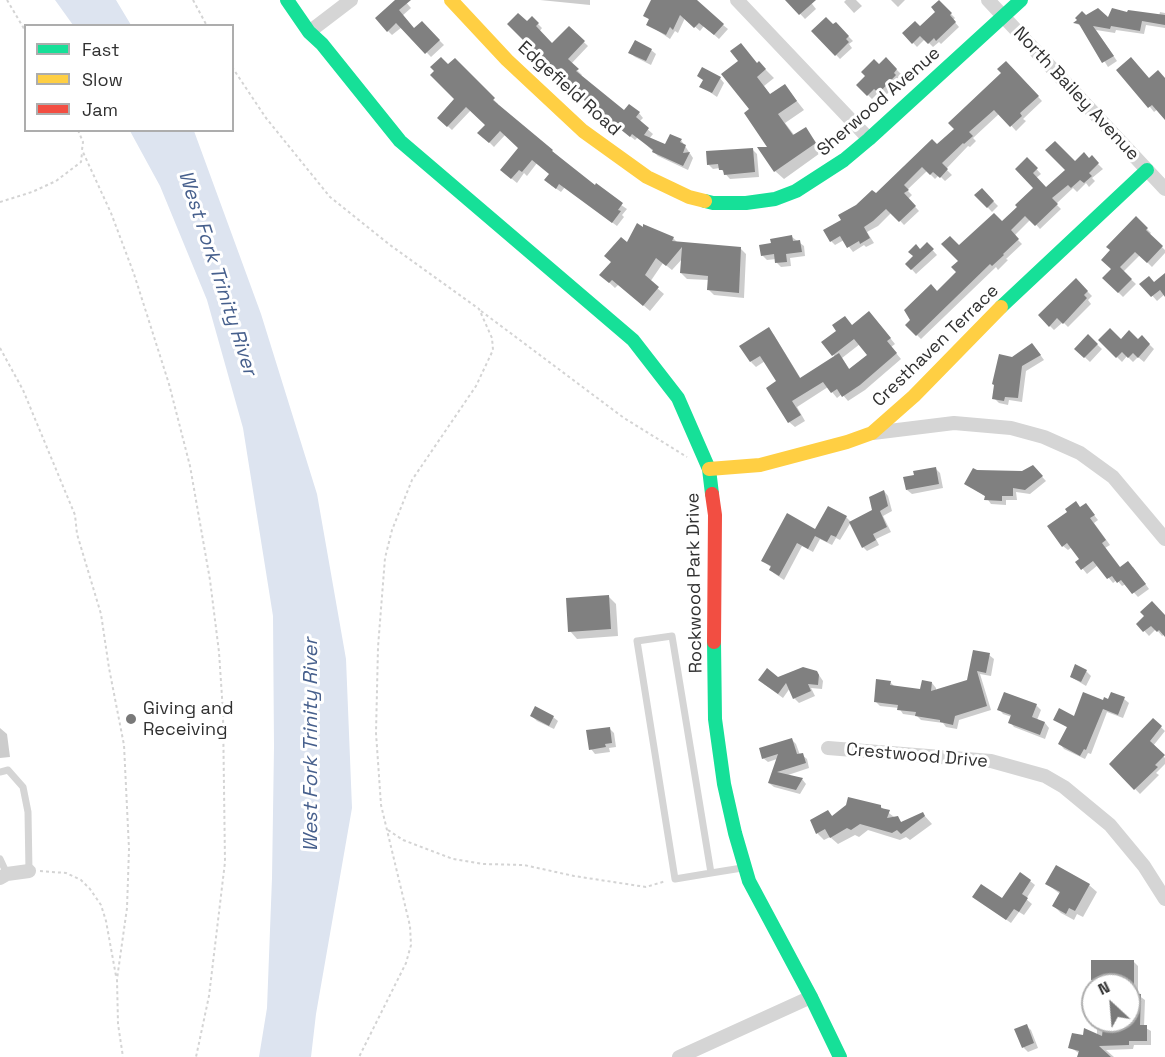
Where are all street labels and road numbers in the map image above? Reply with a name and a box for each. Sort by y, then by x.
street label: North Bailey Avenue [1009,23,1143,165]
street label: Edgefield Road [513,37,625,141]
street label: Sherwood Avenue [813,43,945,161]
street label: Cresthaven Terrace [868,280,1004,412]
street label: Rockwood Park Drive [683,492,707,674]
street label: Crestwood Drive [845,739,989,773]

